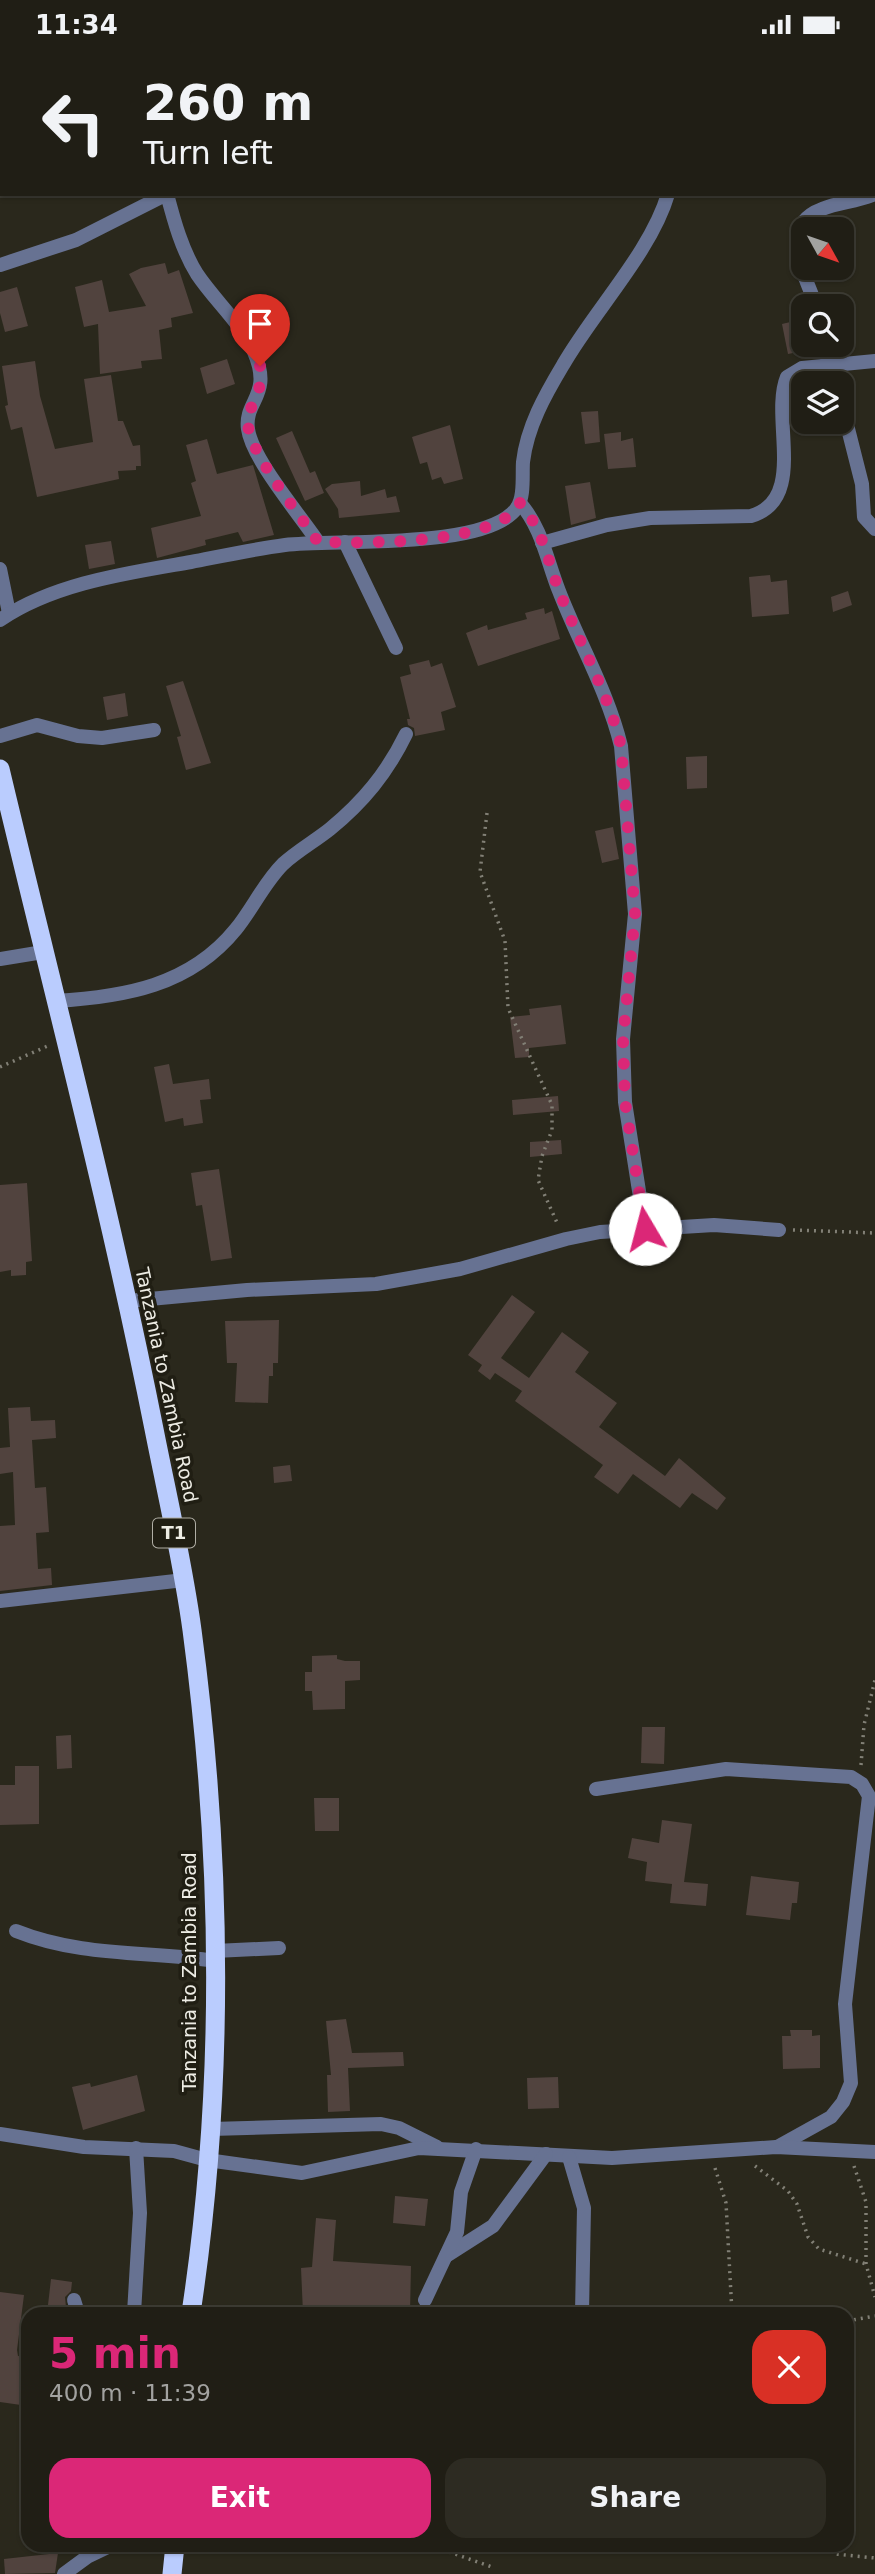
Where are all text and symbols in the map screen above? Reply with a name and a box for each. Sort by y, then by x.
text: 11:34 [35,10,118,40]
text: 260 m [143,75,313,132]
icon: left [28,77,119,168]
text: Turn left [143,134,273,172]
north arrow [791,217,854,280]
map controls [791,217,854,434]
pin [230,294,290,366]
button: search [791,294,854,357]
icon: arrive [241,305,279,343]
button: layers [791,371,854,434]
position arrow [608,1192,682,1266]
street label: Tanzania to Zambia Road [131,1264,203,1505]
road number: T1 [153,1519,195,1547]
street label: Tanzania to Zambia Road [178,1852,200,2093]
text: 5 min [49,2329,181,2378]
button: close [752,2330,826,2404]
text: 400 m · 11:39 [49,2380,211,2406]
button: Exit [49,2458,431,2538]
button: Share [445,2458,826,2538]

